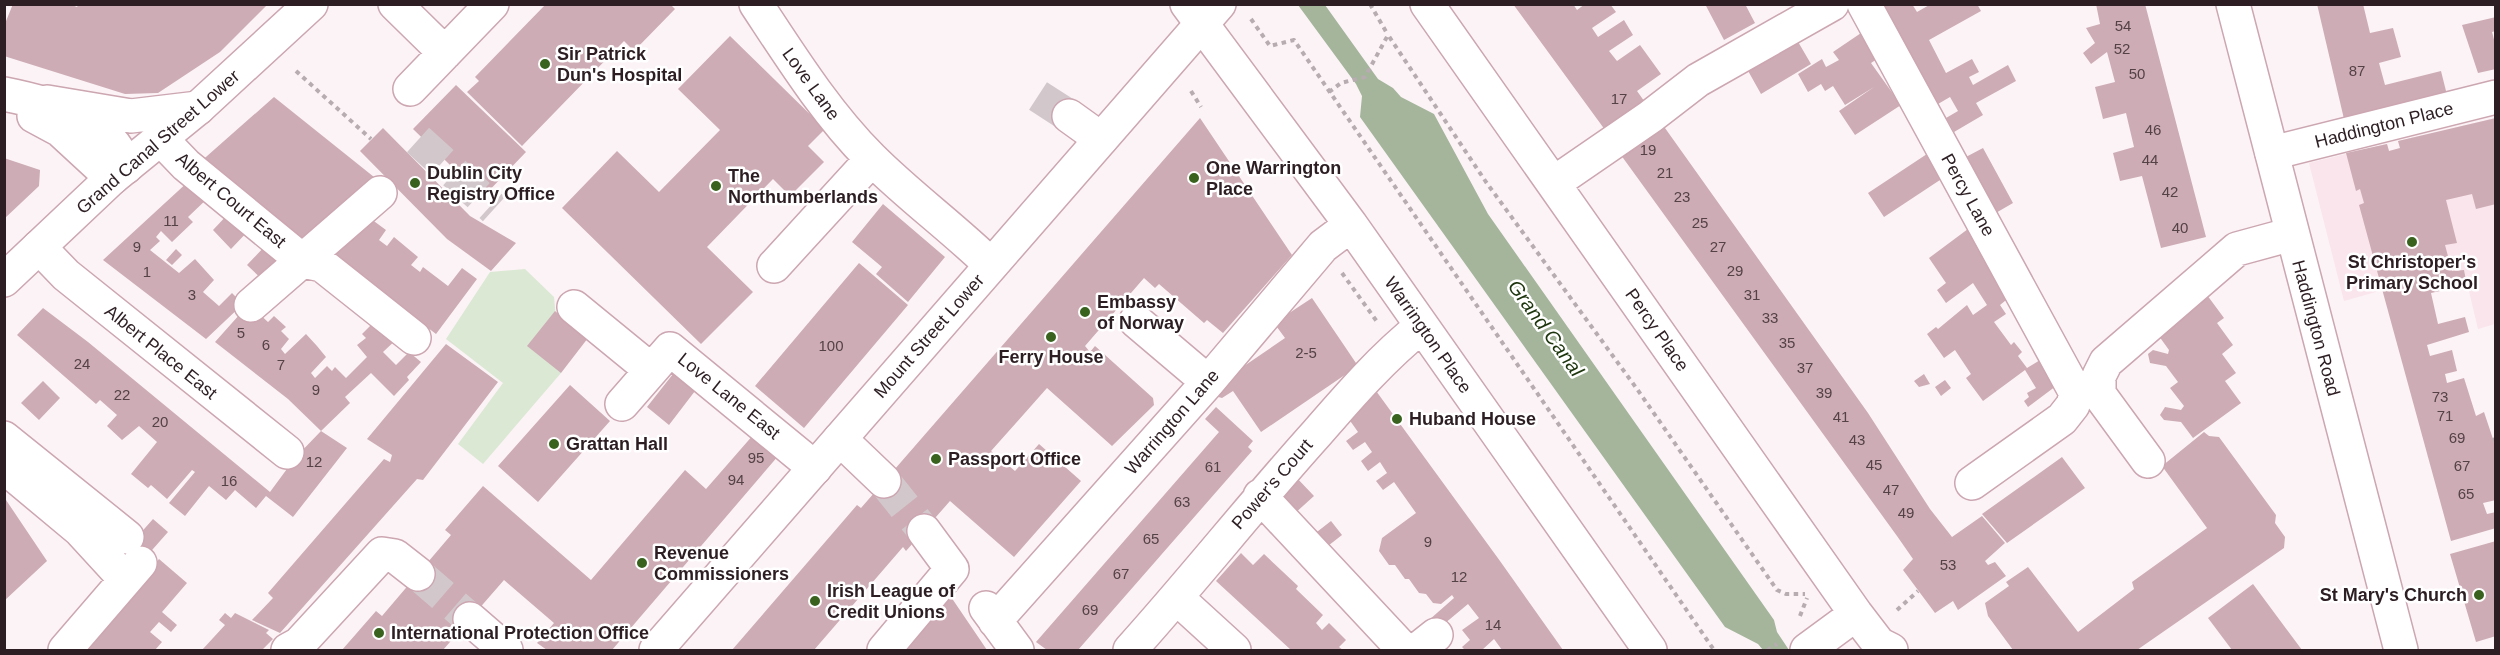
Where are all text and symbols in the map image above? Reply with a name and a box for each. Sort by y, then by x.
house number: 54 [2115,17,2131,34]
house number: 52 [2114,40,2130,57]
place label: Sir Patrick Dun's Hospital [557,44,682,85]
street label: Love Lane [778,44,844,124]
marker: Sir Patrick Dun's Hospital [538,57,552,71]
house number: 87 [2349,62,2365,79]
house number: 50 [2129,65,2145,82]
street label: Grand Canal Street Lower [73,66,243,218]
house number: 17 [1611,90,1627,107]
street label: Haddington Place [2313,98,2455,152]
house number: 46 [2145,121,2161,138]
house number: 19 [1640,141,1656,158]
street label: Albert Court East [172,148,290,252]
street label: Percy Lane [1937,150,1999,240]
house number: 44 [2142,151,2158,168]
place label: One Warrington Place [1206,158,1341,199]
place label: Dublin City Registry Office [427,163,555,204]
house number: 21 [1657,164,1673,181]
place label: The Northumberlands [728,166,878,207]
marker: One Warrington Place [1187,171,1201,185]
marker: Dublin City Registry Office [408,176,422,190]
marker: The Northumberlands [709,179,723,193]
house number: 42 [2162,183,2178,200]
house number: 23 [1674,188,1690,205]
house number: 11 [163,212,179,229]
house number: 25 [1692,214,1708,231]
house number: 40 [2172,219,2188,236]
marker: St Christoper's Primary School [2405,235,2419,249]
house number: 9 [133,238,141,255]
house number: 27 [1710,238,1726,255]
place label: St Christoper's Primary School [2346,252,2478,293]
street label: Haddington Road [2288,258,2344,398]
house number: 29 [1727,262,1743,279]
house number: 1 [143,263,151,280]
street label: Mount Street Lower [870,270,988,402]
street label: Warrington Place [1380,273,1476,397]
water label: Grand Canal [1504,276,1589,381]
street label: Percy Place [1621,285,1693,375]
house number: 3 [188,286,196,303]
house number: 31 [1744,286,1760,303]
place label: Embassy of Norway [1097,292,1184,333]
street label: Albert Place East [101,301,221,403]
marker: Embassy of Norway [1078,305,1092,319]
house number: 33 [1762,309,1778,326]
house number: 5 [237,324,245,341]
marker: Ferry House [1044,330,1058,344]
house number: 35 [1779,334,1795,351]
house number: 6 [262,336,270,353]
house number: 100 [818,337,844,354]
house number: 2-5 [1295,344,1317,361]
place label: Ferry House [998,347,1104,367]
street label: Love Lane East [674,349,784,443]
house number: 24 [74,355,90,372]
house number: 7 [277,356,285,373]
house number: 37 [1797,359,1813,376]
street label: Warrington Lane [1121,365,1223,479]
house number: 9 [312,381,320,398]
house number: 39 [1816,384,1832,401]
house number: 22 [114,386,130,403]
house number: 73 [2432,388,2448,405]
house number: 71 [2437,407,2453,424]
house number: 41 [1833,408,1849,425]
place label: Huband House [1409,409,1536,429]
marker: Huband House [1390,412,1404,426]
house number: 20 [152,413,168,430]
house number: 69 [2449,429,2465,446]
house number: 43 [1849,431,1865,448]
place label: Grattan Hall [566,434,668,454]
street label: Power's Court [1228,435,1316,533]
marker: Grattan Hall [547,437,561,451]
house number: 95 [748,449,764,466]
place label: Passport Office [948,449,1081,469]
marker: Passport Office [929,452,943,466]
house number: 12 [306,453,322,470]
house number: 45 [1866,456,1882,473]
house number: 67 [2454,457,2470,474]
house number: 61 [1205,458,1221,475]
house number: 94 [728,471,744,488]
house number: 16 [221,472,237,489]
house number: 47 [1883,481,1899,498]
house number: 65 [2458,485,2474,502]
house number: 63 [1174,493,1190,510]
house number: 49 [1898,504,1914,521]
house number: 65 [1143,530,1159,547]
house number: 9 [1424,533,1432,550]
place label: Revenue Commissioners [654,543,789,584]
marker: Revenue Commissioners [635,556,649,570]
house number: 53 [1940,556,1956,573]
house number: 67 [1113,565,1129,582]
house number: 12 [1451,568,1467,585]
place label: Irish League of Credit Unions [827,581,956,622]
place label: St Mary's Church [2320,585,2467,605]
marker: St Mary's Church [2472,588,2486,602]
marker: Irish League of Credit Unions [808,594,822,608]
house number: 69 [1082,601,1098,618]
house number: 14 [1485,616,1501,633]
place label: International Protection Office [391,623,649,643]
marker: International Protection Office [372,626,386,640]

